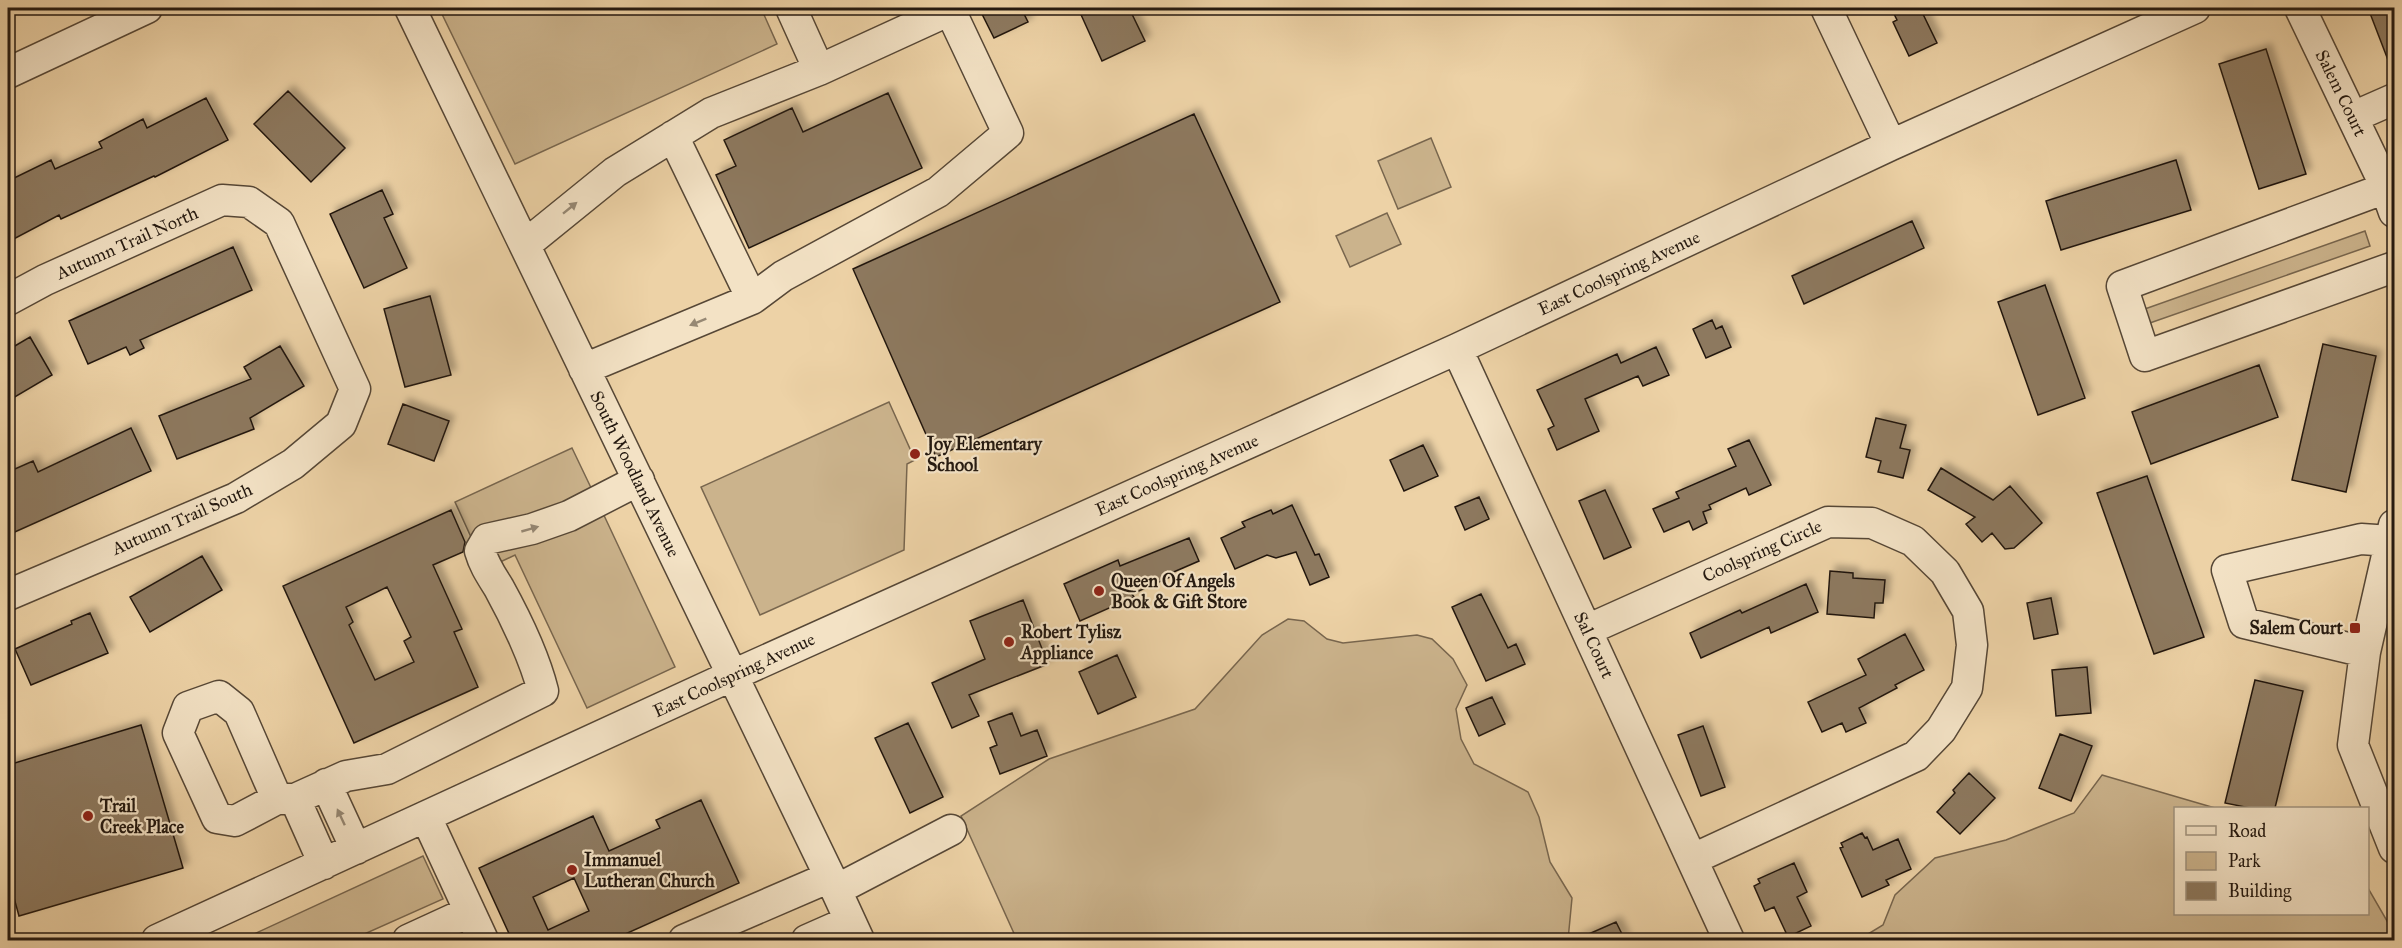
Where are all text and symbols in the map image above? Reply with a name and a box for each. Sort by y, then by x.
street label: Salem Court [2311,46,2372,140]
street label: Autumn Trail North [52,202,202,285]
one-way arrow [562,202,578,215]
street label: East Coolspring Avenue [1535,226,1704,321]
one-way arrow [689,318,707,327]
street label: South Woodland Avenue [585,387,685,561]
street label: East Coolspring Avenue [1092,429,1262,522]
place label: Joy Elementary School [925,433,1043,476]
marker: Joy Elementary School [908,447,922,461]
street label: Autumn Trail South [107,478,256,560]
street label: Coolspring Circle [1699,515,1826,588]
one-way arrow [521,524,539,533]
place label: Queen Of Angels Book & Gift Store [1111,570,1248,613]
marker: Queen Of Angels Book & Gift Store [1092,584,1106,598]
street label: Sal Court [1569,608,1619,682]
place label: Salem Court [2250,617,2344,639]
place label: Robert Tylisz Appliance [1020,621,1122,665]
marker: Salem Court [2348,621,2362,635]
street label: East Coolspring Avenue [650,628,819,723]
marker: Robert Tylisz Appliance [1002,635,1016,649]
place label: Trail Creek Place [99,795,184,838]
legend [2174,807,2369,915]
one-way arrow [337,808,346,825]
marker: Trail Creek Place [81,809,95,823]
text: Road [2228,820,2266,842]
place label: Immanuel Lutheran Church [584,849,716,892]
text: Park [2228,850,2261,872]
marker: Immanuel Lutheran Church [565,863,579,877]
text: Building [2228,880,2292,903]

